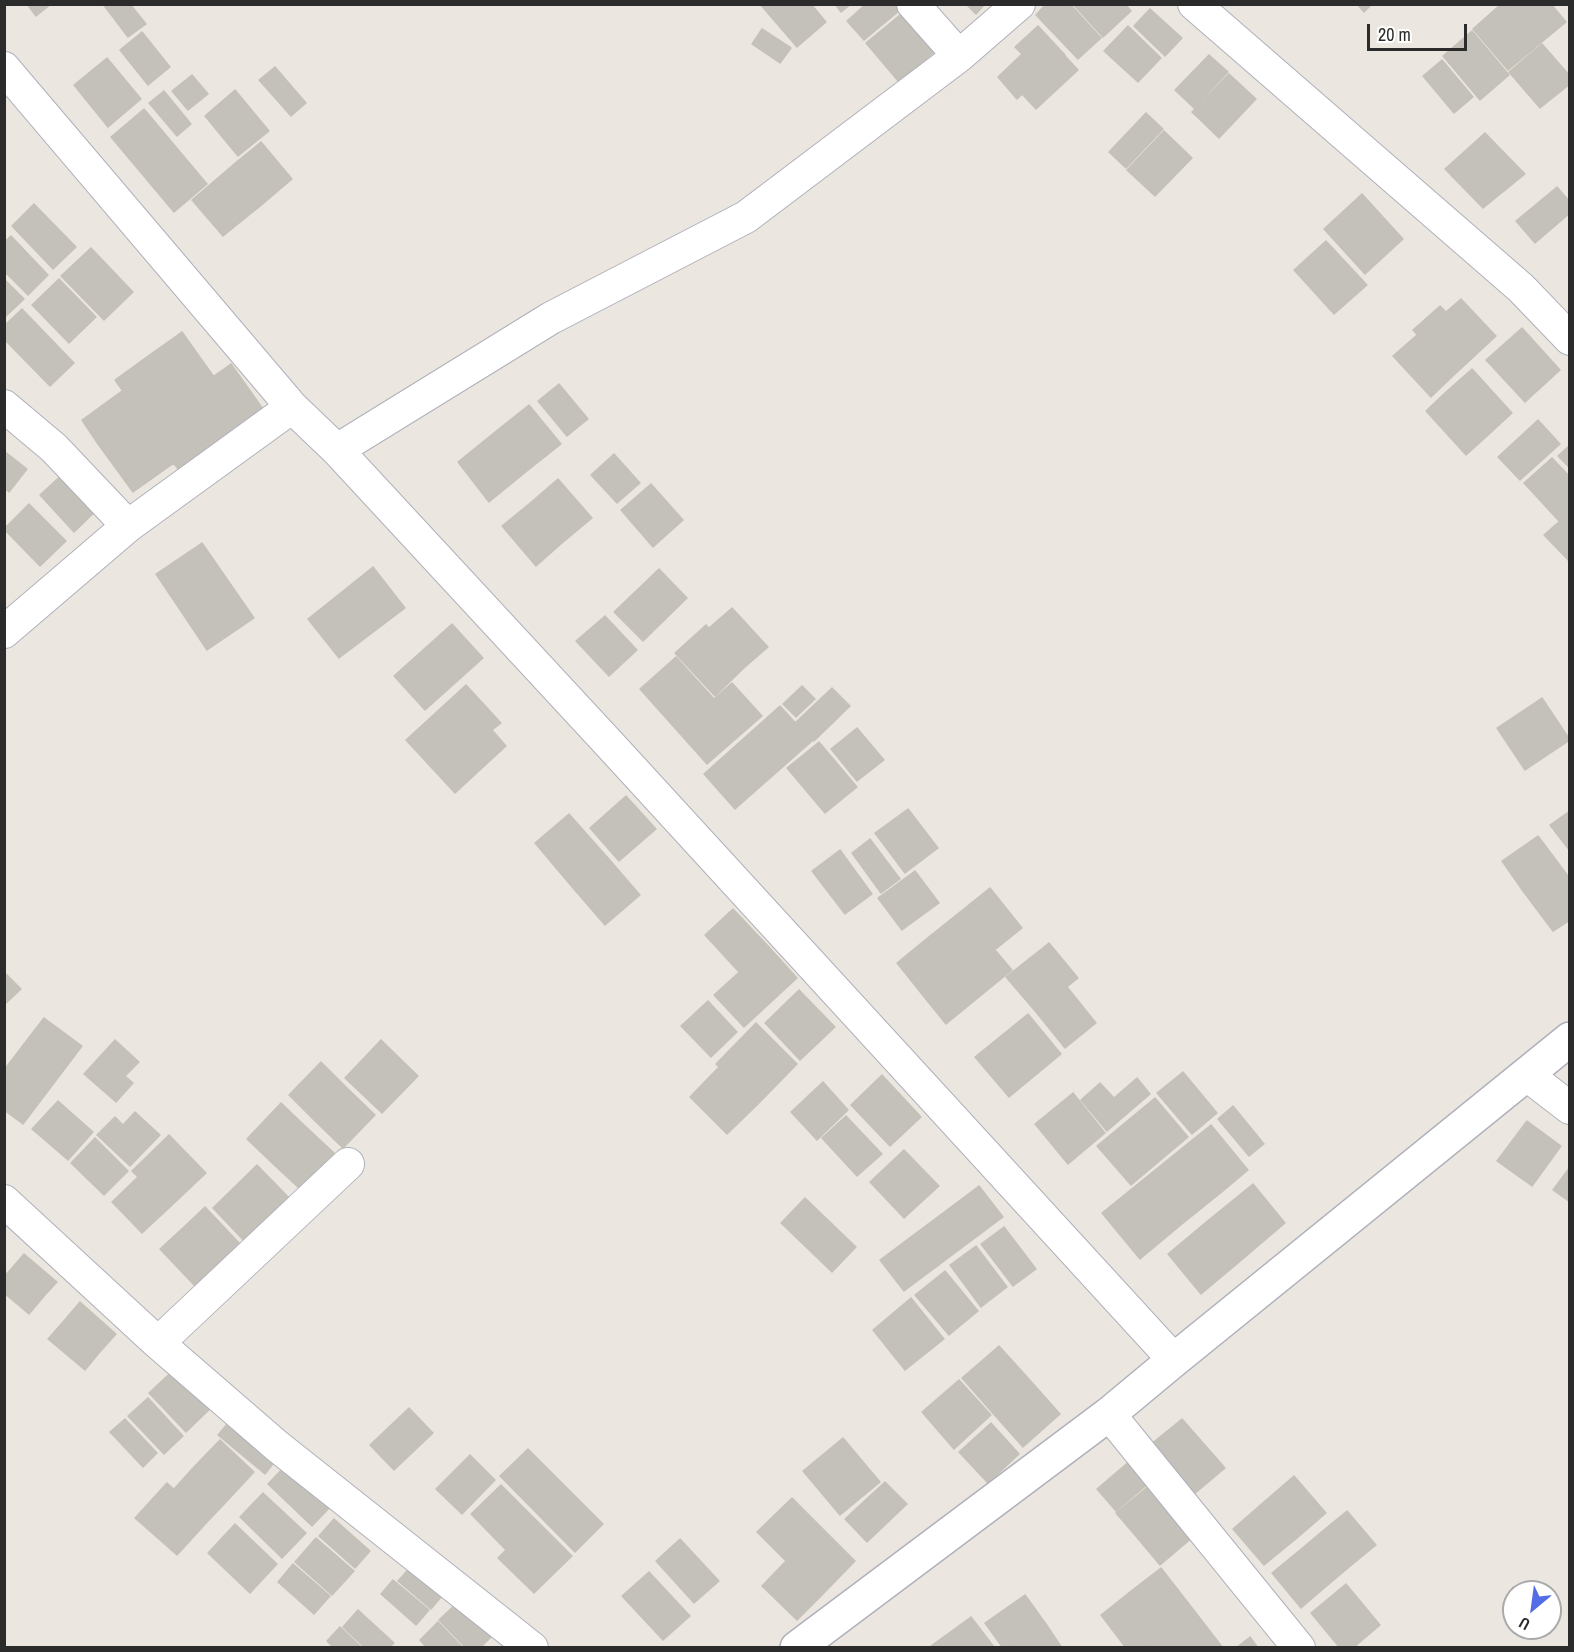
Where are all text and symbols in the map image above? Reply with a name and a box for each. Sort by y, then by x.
scale bar [1370,12,1470,50]
text: 20 m [1378,22,1411,47]
north arrow [1502,1580,1562,1640]
text: U [1515,1612,1534,1636]

